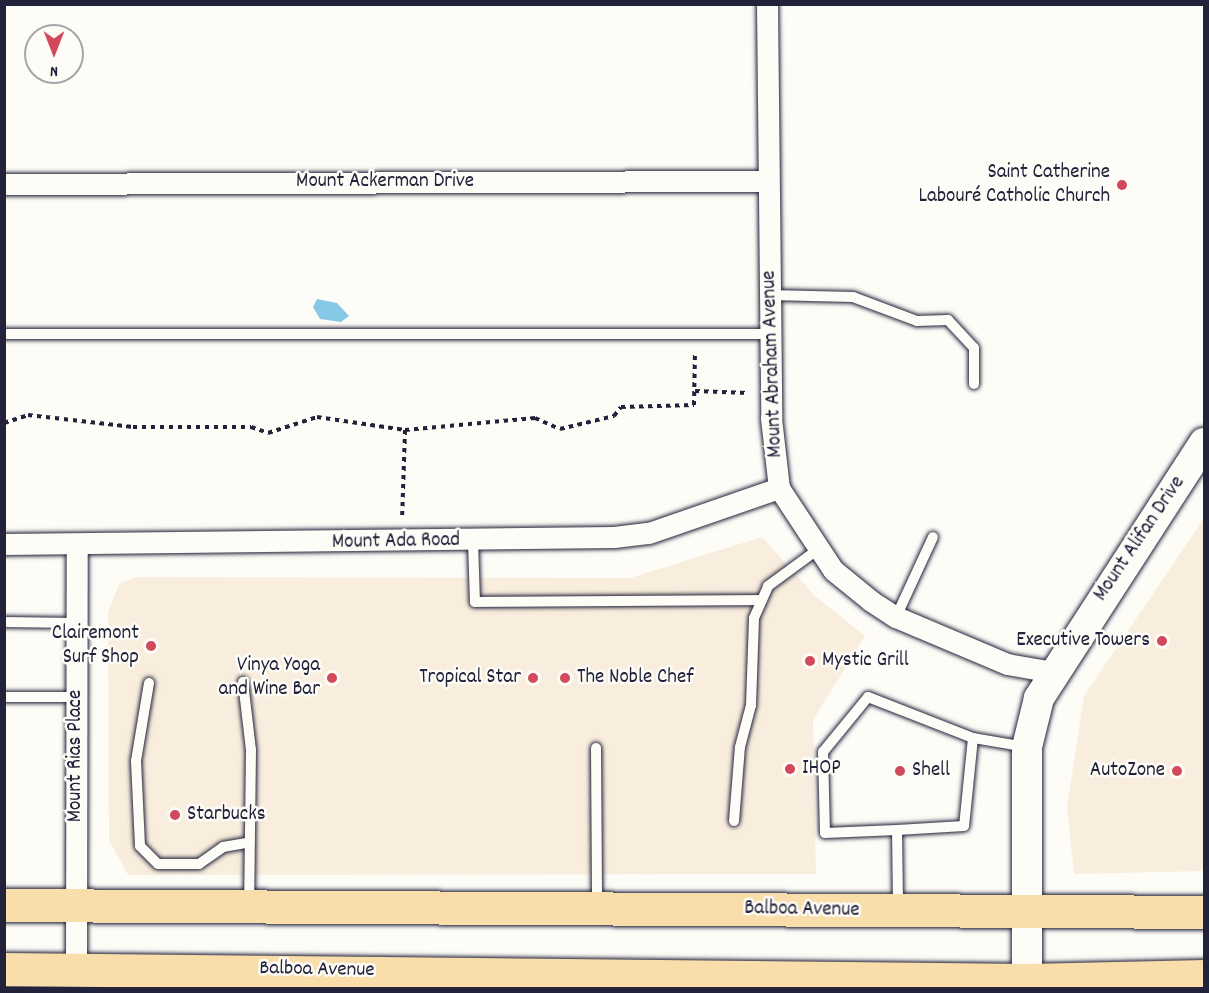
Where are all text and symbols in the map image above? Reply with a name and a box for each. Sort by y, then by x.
north arrow [24,24,84,84]
text: N [50,59,58,82]
place label: Saint Catherine Labouré Catholic Church [919,160,1110,210]
street label: Mount Ackerman Drive [296,169,474,195]
marker: Saint Catherine Labouré Catholic Church [1115,178,1129,192]
street label: Mount Abraham Avenue [757,270,789,458]
street label: Mount Alifan Drive [1089,472,1191,606]
street label: Mount Ada Road [332,528,460,556]
place label: Clairemont Surf Shop [52,621,139,671]
place label: Executive Towers [1016,628,1150,654]
marker: Executive Towers [1155,634,1169,648]
marker: Clairemont Surf Shop [144,639,158,653]
place label: Mystic Grill [822,648,909,674]
place label: Vinya Yoga and Wine Bar [219,653,320,703]
marker: Mystic Grill [803,654,817,668]
place label: Tropical Star [419,665,521,691]
place label: The Noble Chef [577,665,694,691]
marker: Vinya Yoga and Wine Bar [325,671,339,685]
marker: Tropical Star [526,671,540,685]
marker: The Noble Chef [558,671,572,685]
street label: Mount Rias Place [63,690,89,822]
place label: IHOP [802,756,841,782]
place label: Shell [912,758,950,784]
place label: AutoZone [1090,758,1165,784]
marker: IHOP [783,762,797,776]
marker: Shell [893,764,907,778]
marker: AutoZone [1170,764,1184,778]
place label: Starbucks [187,802,266,828]
marker: Starbucks [168,808,182,822]
street label: Balboa Avenue [744,896,860,924]
street label: Balboa Avenue [259,956,375,984]

